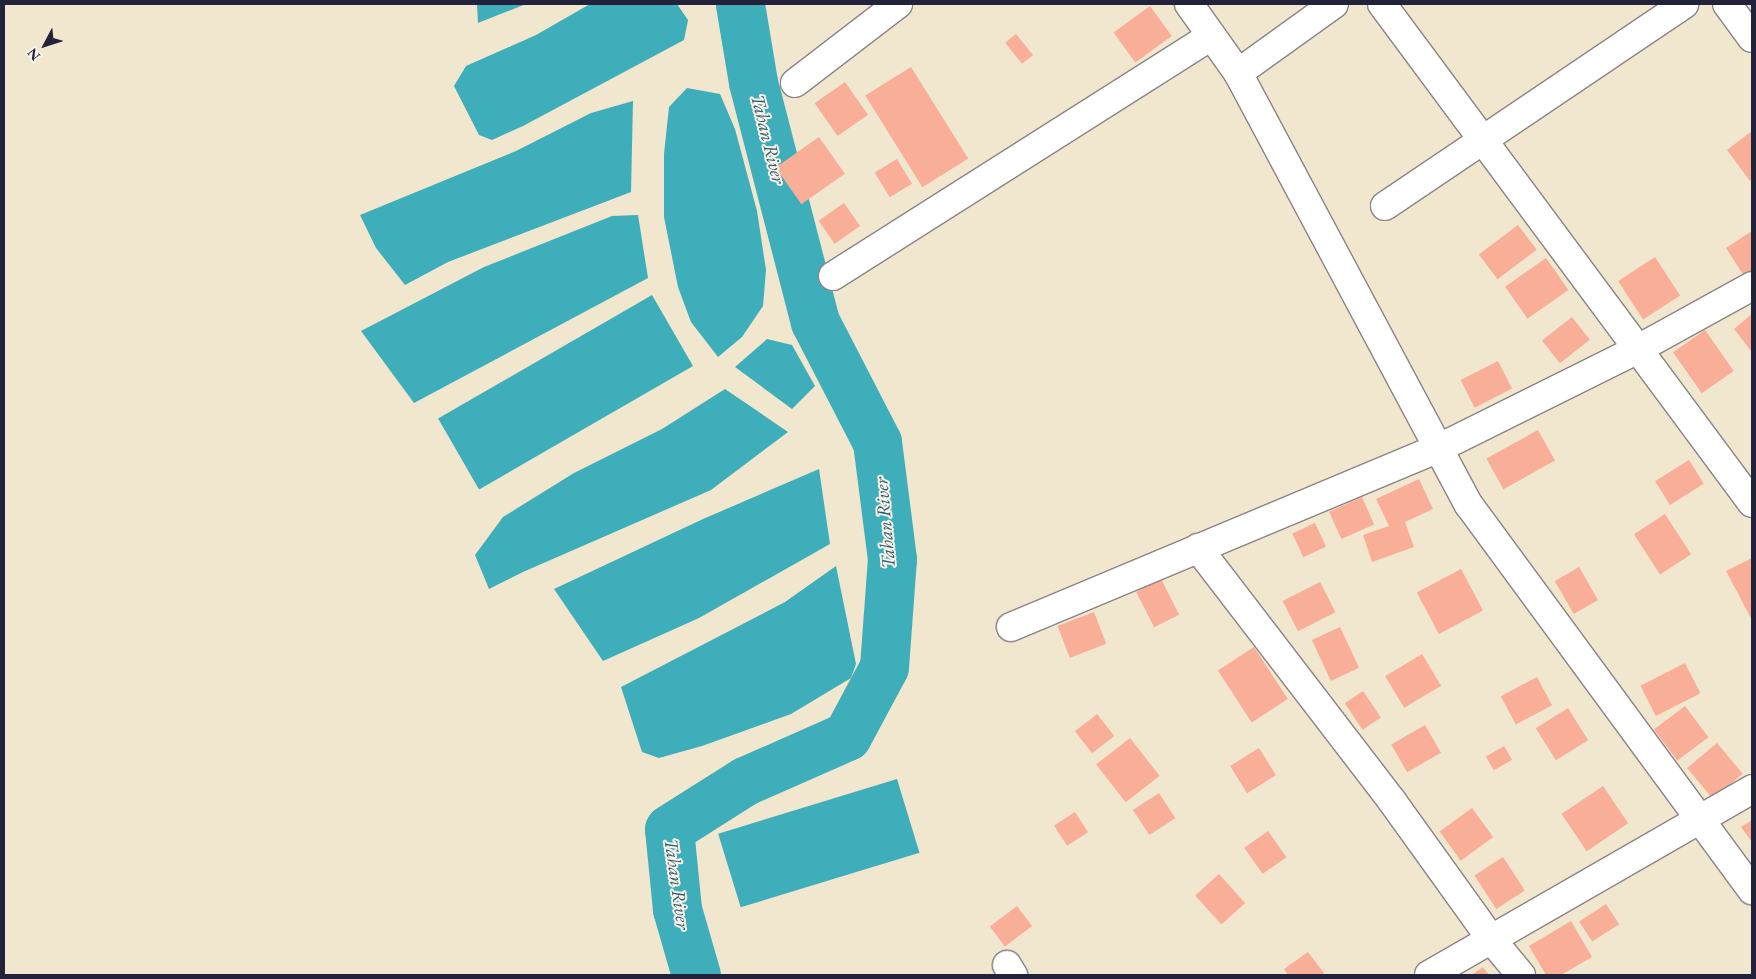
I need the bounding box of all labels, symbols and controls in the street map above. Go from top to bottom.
north arrow [20,20,70,70]
text: N [23,45,44,65]
water label: Tahan River [746,92,790,186]
water label: Tahan River [870,476,900,570]
water label: Tahan River [659,837,695,931]

